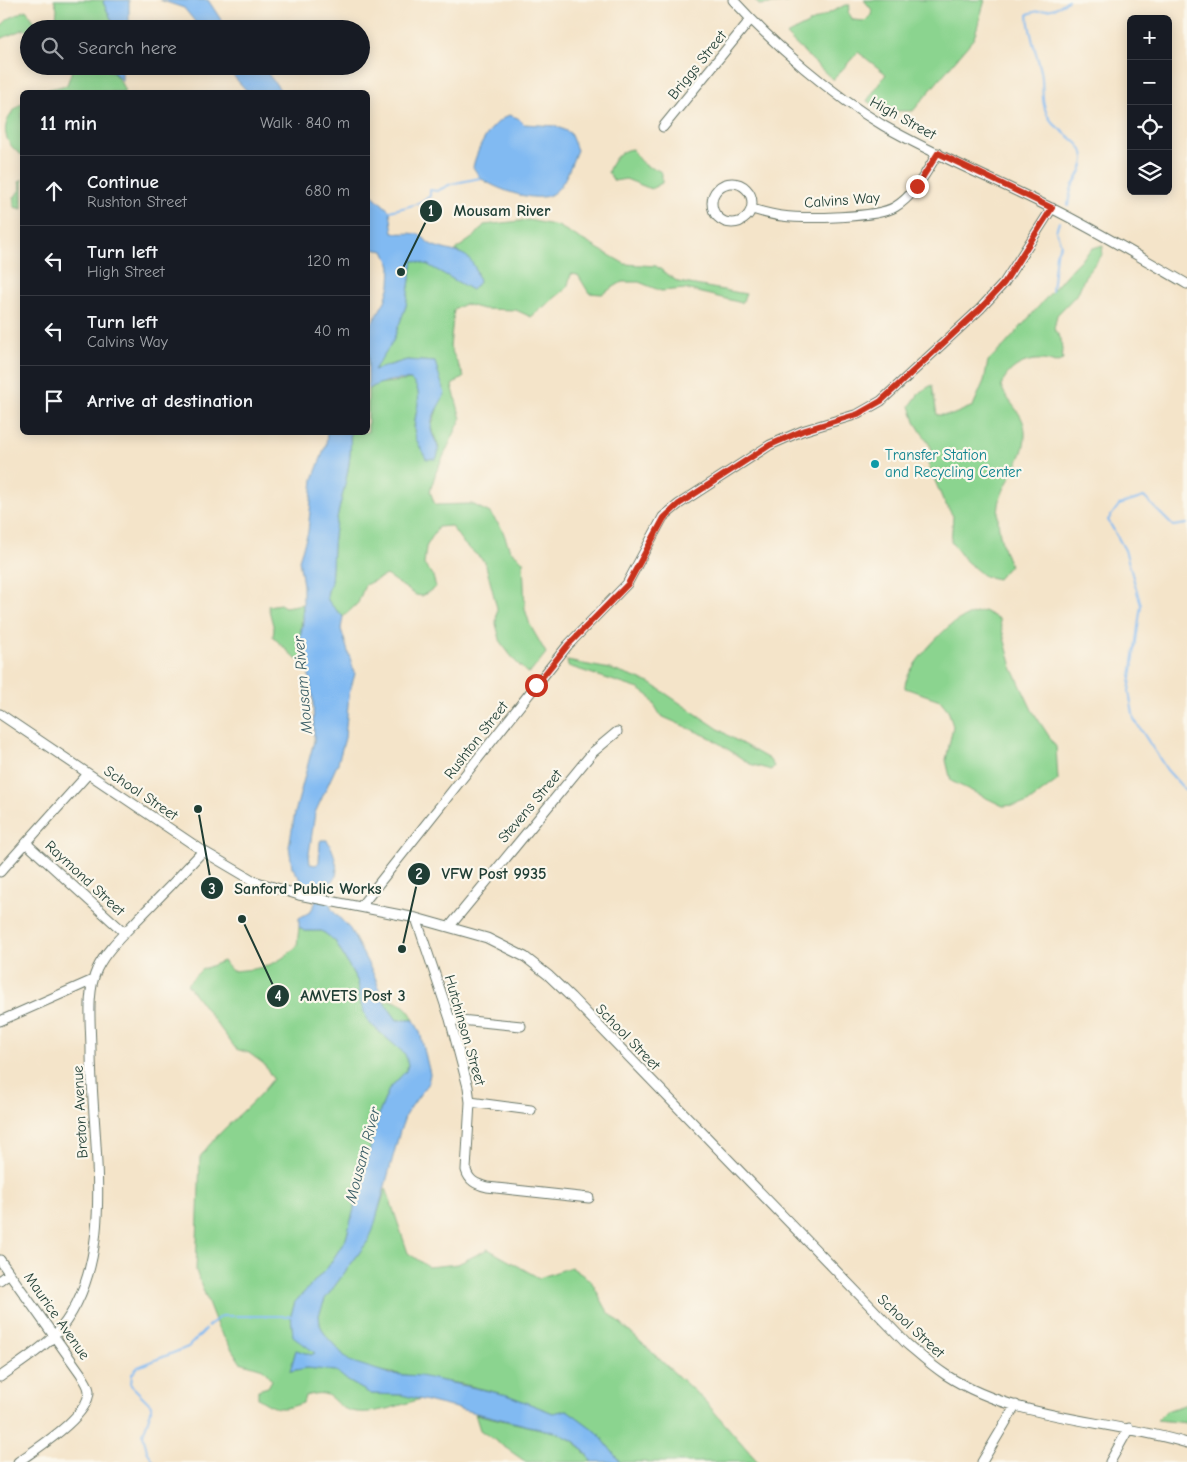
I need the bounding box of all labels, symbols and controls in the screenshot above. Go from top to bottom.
map controls [1127,15,1172,195]
button: + [1127,15,1172,60]
search box [20,20,370,75]
street label: Briggs Street [664,26,731,103]
icon: search [38,34,66,62]
text: Search here [78,37,177,59]
button: − [1127,60,1172,105]
street label: High Street [867,92,940,144]
button: locate [1127,105,1172,150]
text: 11 min [40,111,97,135]
text: Walk · 840 m [260,114,350,132]
button: layers [1127,150,1172,195]
text: Continue [87,171,159,193]
route end [906,175,929,198]
icon: ahead [40,177,68,205]
text: 680 m [305,182,350,200]
street label: Calvins Way [804,188,881,212]
text: Rushton Street [87,193,187,211]
callout: Mousam River [419,195,561,226]
text: 1 [428,202,434,220]
text: Mousam River [454,202,551,220]
text: Turn left [87,241,158,263]
icon: left [40,247,68,275]
text: 120 m [307,252,350,270]
text: High Street [87,263,165,281]
text: Turn left [87,311,158,333]
icon: left [40,317,68,345]
text: 40 m [314,322,350,340]
text: Calvins Way [87,333,168,351]
icon: arrive [40,387,68,415]
text: Arrive at destination [87,390,253,412]
place label: Transfer Station and Recycling Center [885,446,1022,481]
marker: Transfer Station and Recycling Center [869,458,881,470]
water label: Mousam River [290,635,316,736]
route start [525,674,548,697]
street label: Rushton Street [440,697,512,782]
street label: School Street [101,762,182,825]
street label: Stevens Street [494,765,566,846]
street label: Raymond Street [41,837,129,920]
callout: VFW Post 9935 [406,858,557,889]
text: 2 [415,865,423,883]
text: VFW Post 9935 [441,865,547,883]
callout: Sanford Public Works [199,873,391,904]
text: 3 [208,880,216,898]
text: Sanford Public Works [234,880,382,898]
street label: Hutchinson Street [441,973,490,1088]
callout: AMVETS Post 3 [265,980,416,1011]
text: 4 [274,987,282,1005]
text: AMVETS Post 3 [300,987,406,1005]
street label: School Street [592,1000,665,1074]
street label: Breton Avenue [69,1064,91,1159]
water label: Mousam River [341,1105,385,1206]
street label: Maurice Avenue [20,1269,94,1364]
street label: School Street [874,1290,949,1362]

